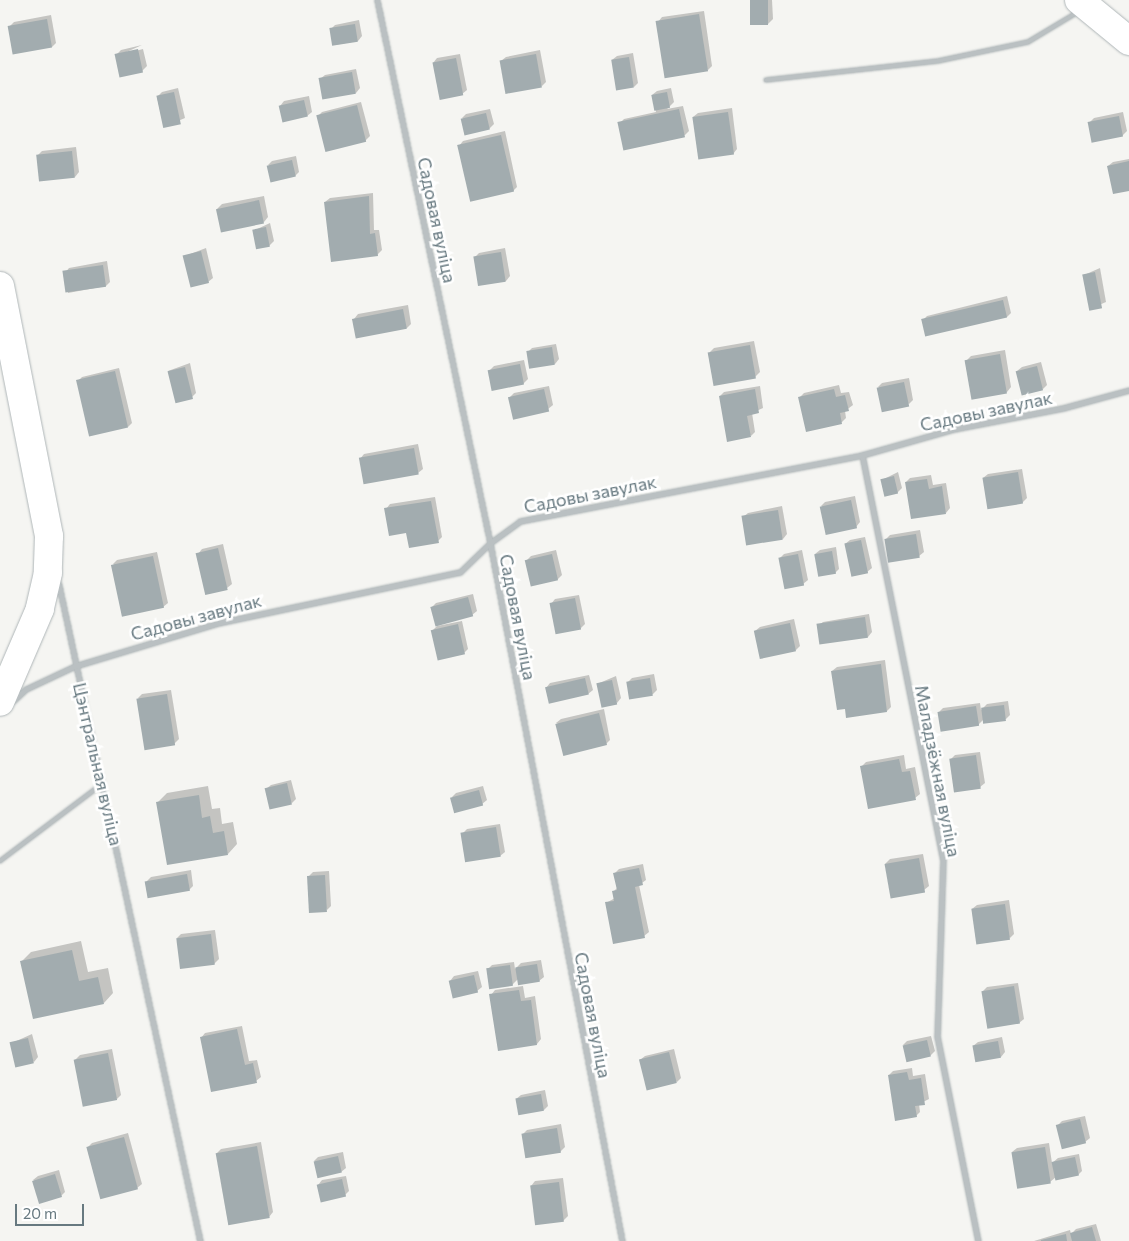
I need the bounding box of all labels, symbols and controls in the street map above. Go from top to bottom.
street label: Садовая вуліца [413,155,461,285]
street label: Садовы завулак [918,386,1054,436]
street label: Садовы завулак [522,471,658,517]
street label: Садовая вуліца [495,552,541,682]
street label: Садовы завулак [128,589,264,645]
street label: Цэнтральная вуліца [69,680,127,848]
street label: Маладзёжная вуліца [911,683,965,859]
street label: Садовая вуліца [570,950,616,1080]
scale bar [18,1194,86,1226]
text: 20 m [23,1204,57,1222]

